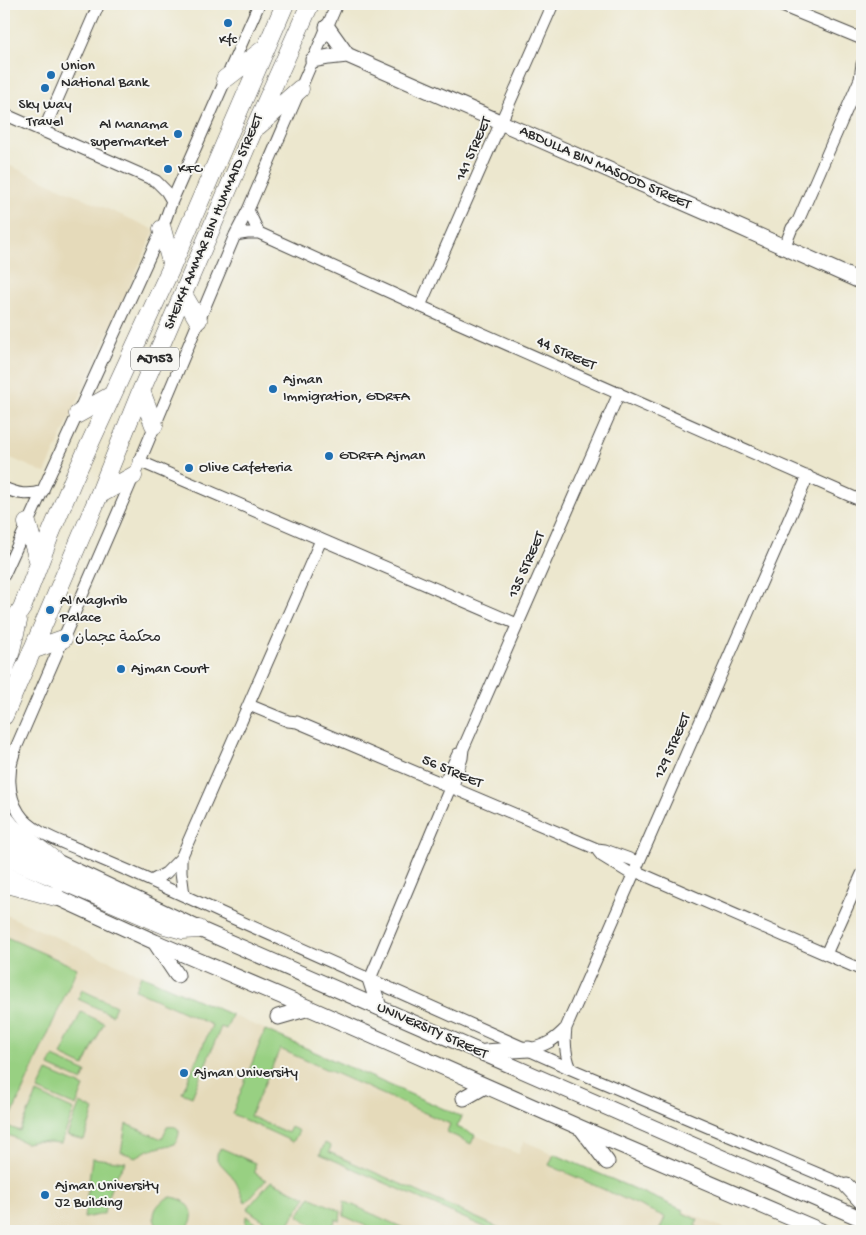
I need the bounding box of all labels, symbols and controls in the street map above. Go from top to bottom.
marker: Kfc [222,17,234,29]
place label: Kfc [219,31,238,49]
place label: Union National Bank [61,57,150,92]
marker: Union National Bank [45,69,57,81]
marker: Sky Way Travel [39,82,51,94]
place label: Sky Way Travel [18,96,72,131]
street label: SHEIKH AMMAR BIN HUMMAID STREET [160,110,268,332]
street label: 141 STREET [452,113,497,185]
place label: Al Manama supermarket [90,116,170,151]
street label: ABDULLA BIN MASOOD STREET [517,122,695,214]
marker: Al Manama supermarket [172,128,184,140]
place label: KFC [178,160,203,178]
marker: KFC [162,163,174,175]
street label: 44 STREET [534,333,599,375]
road number: AJ153 [131,348,179,370]
place label: Ajman Immigration, GDRFA [283,371,411,406]
marker: Ajman Immigration, GDRFA [267,383,279,395]
place label: GDRFA Ajman [339,447,426,465]
marker: GDRFA Ajman [323,450,335,462]
place label: Olive Cafeteria [199,459,293,477]
marker: Olive Cafeteria [183,462,195,474]
street label: 135 STREET [504,528,550,602]
place label: Al Maghrib Palace [59,592,128,627]
marker: Al Maghrib Palace [44,604,56,616]
place label: محكمة عجمان [75,629,161,647]
marker: محكمة عجمان [59,632,71,644]
place label: Ajman Court [131,660,210,678]
marker: Ajman Court [115,663,127,675]
street label: 129 STREET [650,709,696,782]
street label: 56 STREET [419,751,486,793]
street label: UNIVERSITY STREET [374,998,491,1064]
place label: Ajman University [194,1064,298,1082]
marker: Ajman University [178,1067,190,1079]
place label: Ajman University J2 Building [55,1177,159,1212]
marker: Ajman University J2 Building [39,1189,51,1201]

